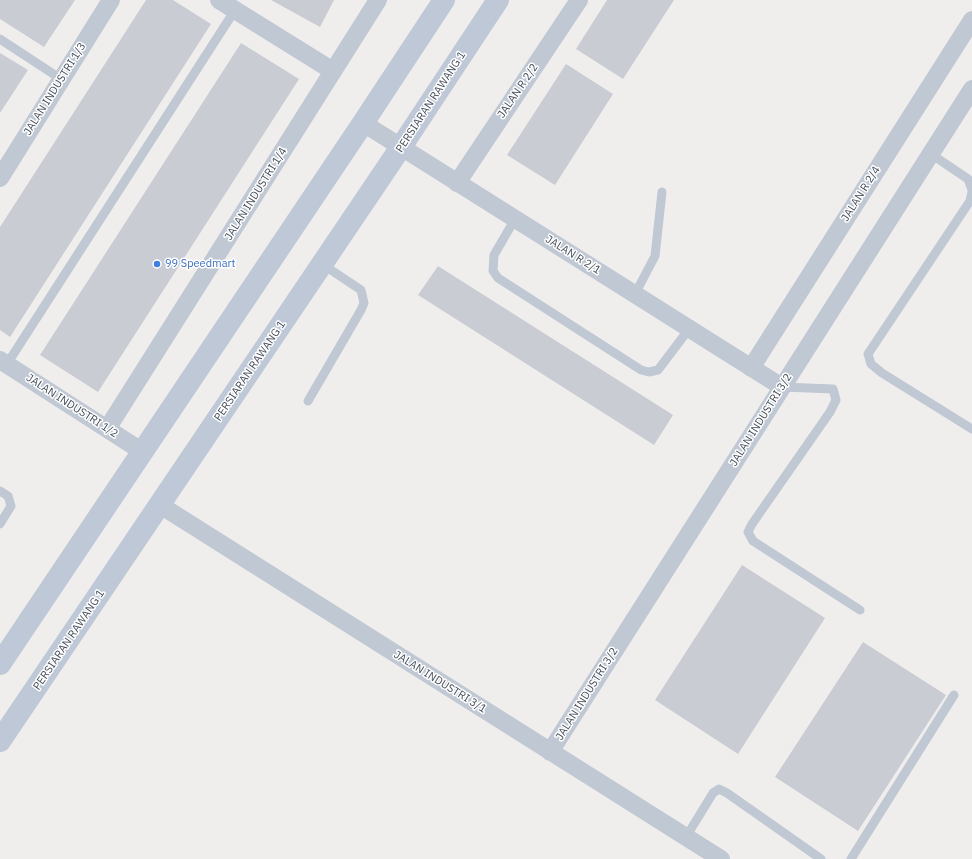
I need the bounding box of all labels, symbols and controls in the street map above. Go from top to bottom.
street label: JALAN INDUSTRI 1/3 [21,40,89,138]
street label: PERSIARAN RAWANG 1 [393,49,469,155]
street label: JALAN R 2/2 [495,61,541,121]
street label: JALAN INDUSTRI 1/4 [222,145,290,243]
street label: JALAN R 2/4 [839,164,883,224]
street label: JALAN R 2/1 [543,233,603,277]
place label: 99 Speedmart [165,257,235,271]
marker: 99 Speedmart [152,259,162,269]
street label: PERSIARAN RAWANG 1 [212,318,288,424]
street label: JALAN INDUSTRI 1/2 [24,371,120,441]
street label: JALAN INDUSTRI 3/2 [727,371,795,469]
street label: PERSIARAN RAWANG 1 [31,587,107,693]
street label: JALAN INDUSTRI 3/2 [553,645,621,743]
street label: JALAN INDUSTRI 3/1 [391,648,489,716]

